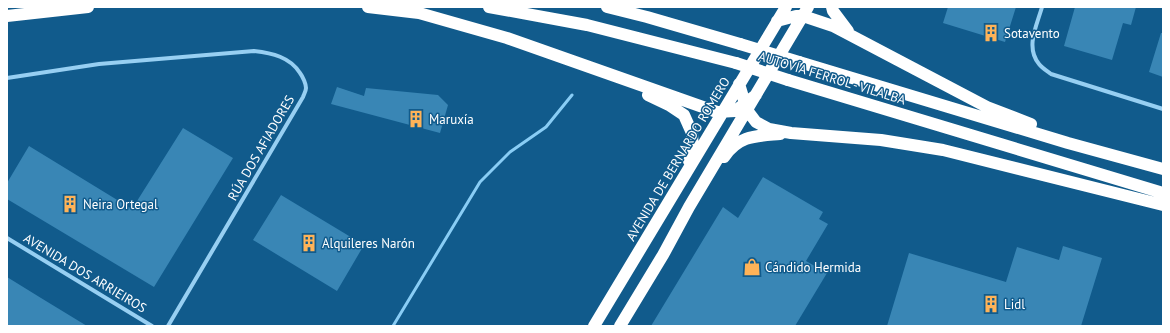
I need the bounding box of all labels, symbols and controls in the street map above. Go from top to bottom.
building icon: Sotavento [981,23,1001,43]
place label: Sotavento [1004,25,1060,42]
street label: AUTOVÍA FERROL - VILALBA [756,47,908,109]
street label: AVENIDA DE BERNARDO ROMERO [622,74,734,244]
street label: RÚA DOS AFIADORES [224,92,298,204]
building icon: Maruxía [406,109,426,129]
place label: Maruxía [429,111,474,128]
building icon: Neira Ortegal [60,194,80,214]
place label: Neira Ortegal [83,196,158,213]
street label: AVENIDA DOS ARRIEIROS [20,230,150,317]
building icon: Alquileres Narón [299,233,319,253]
place label: Alquileres Narón [322,235,415,252]
shop icon: Cándido Hermida [742,257,762,277]
place label: Cándido Hermida [765,259,861,276]
building icon: Lidl [981,294,1001,314]
place label: Lidl [1004,296,1025,313]

